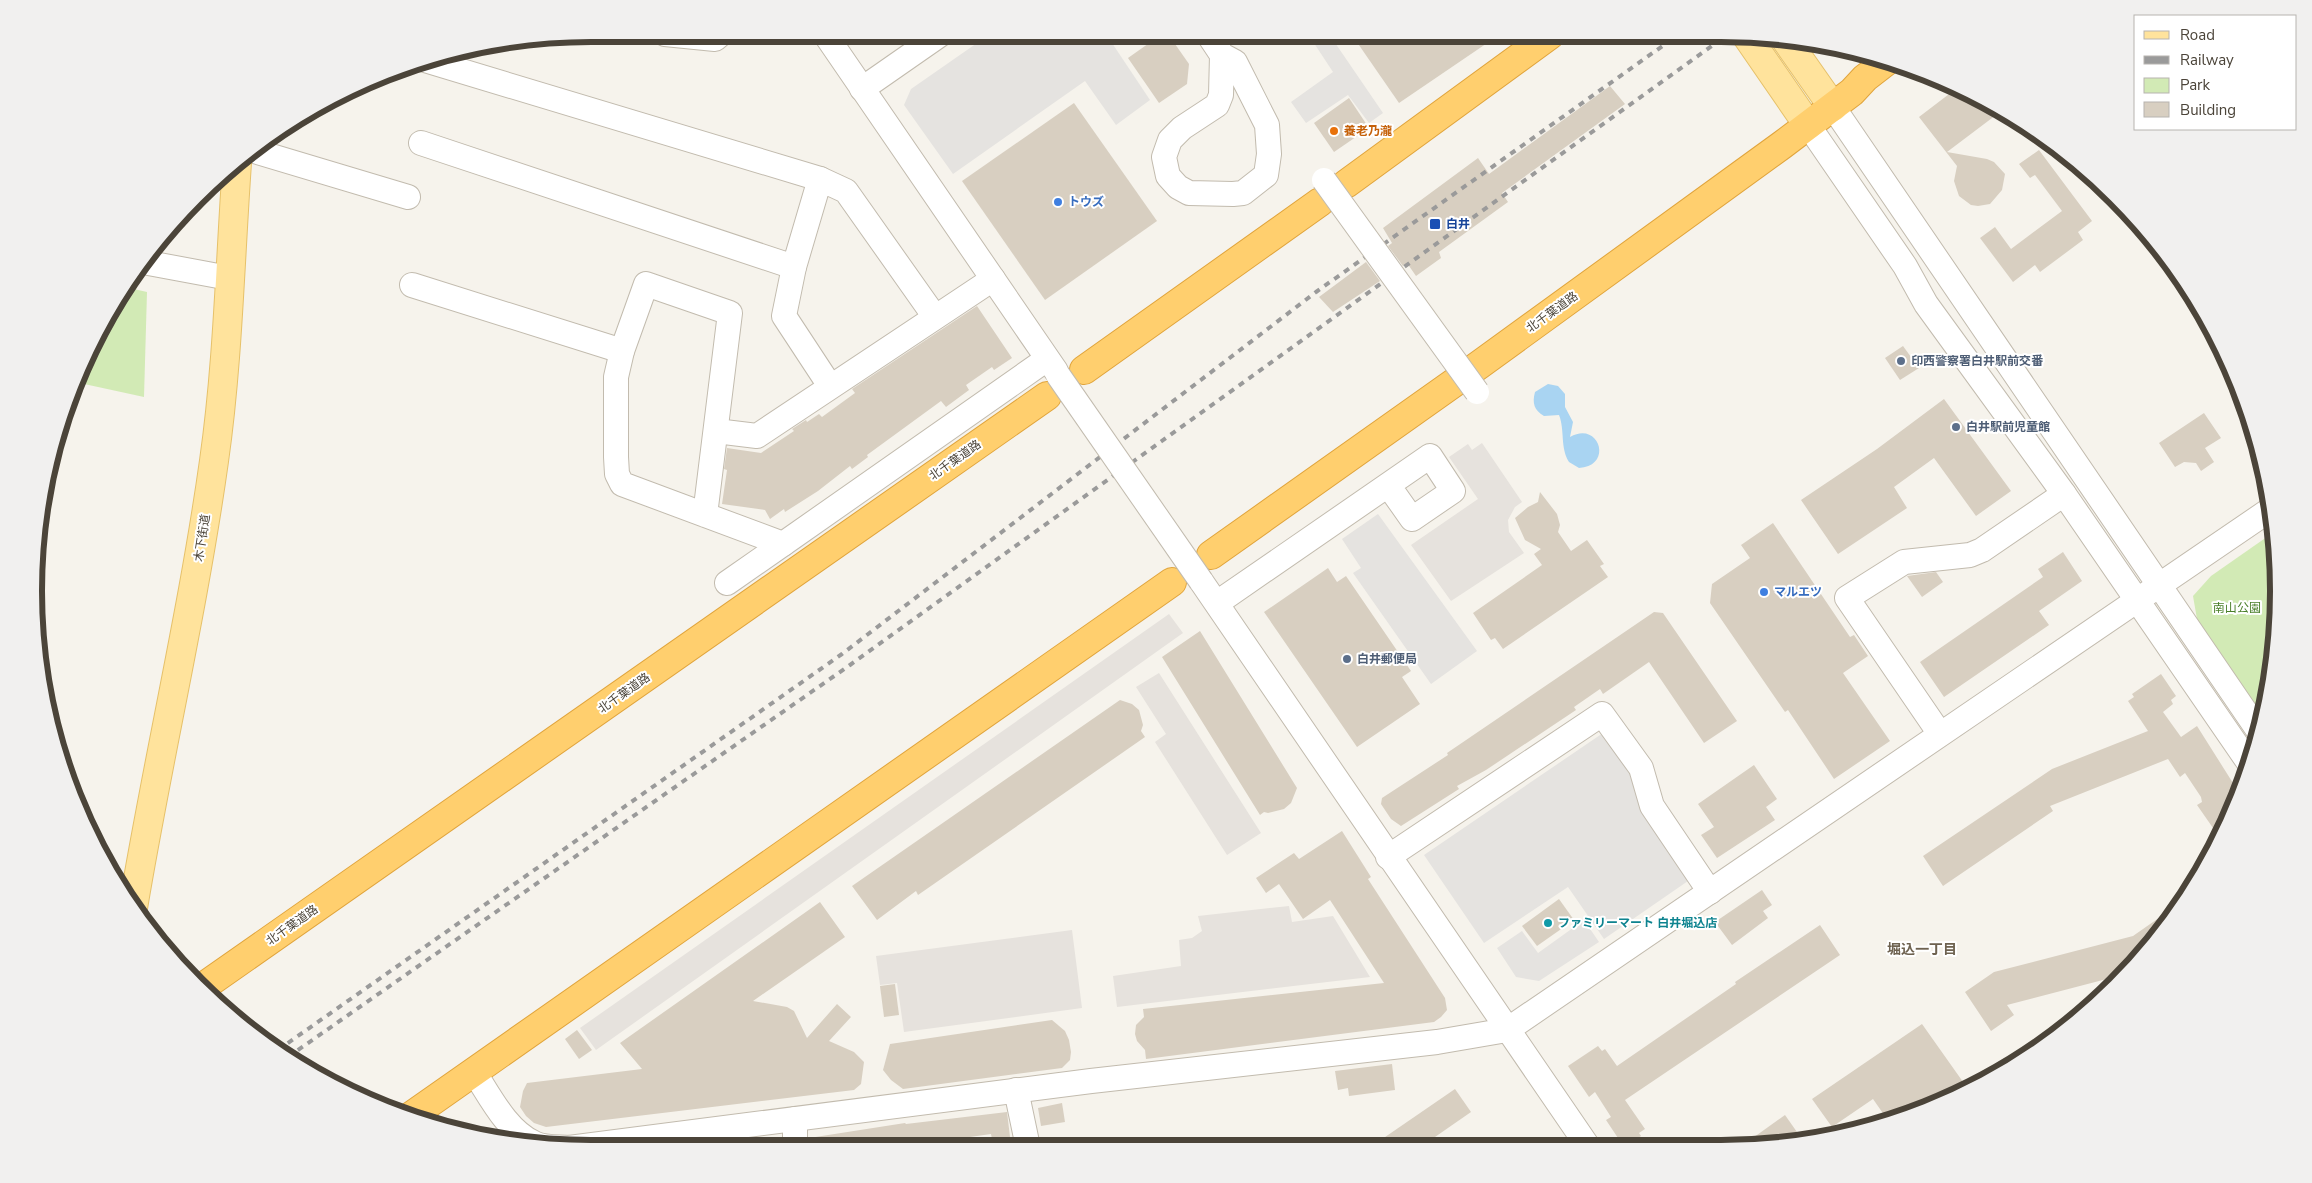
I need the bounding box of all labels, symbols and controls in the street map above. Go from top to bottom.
legend [2134,15,2297,130]
text: Road [2180,25,2215,45]
text: Railway [2180,50,2234,70]
text: Park [2180,75,2210,95]
text: Building [2180,100,2236,120]
place label: 養老乃瀧 [1344,123,1392,139]
marker: 養老乃瀧 [1328,125,1340,137]
place label: トウズ [1068,194,1104,210]
marker: トウズ [1052,196,1064,208]
place label: 白井 [1446,216,1470,232]
marker: 白井 [1428,217,1442,231]
street label: 北千葉道路 [1523,288,1581,336]
place label: 印西警察署白井駅前交番 [1911,353,2044,369]
marker: 印西警察署白井駅前交番 [1895,355,1907,367]
place label: 白井駅前児童館 [1966,419,2050,435]
marker: 白井駅前児童館 [1950,421,1962,433]
street label: 北千葉道路 [926,436,984,484]
street label: 木下街道 [190,513,214,563]
place label: マルエツ [1774,584,1822,600]
marker: マルエツ [1758,586,1770,598]
park label: 南山公園 [2213,600,2261,616]
place label: 白井郵便局 [1357,651,1417,667]
marker: 白井郵便局 [1341,653,1353,665]
street label: 北千葉道路 [595,669,653,717]
street label: 北千葉道路 [263,901,321,949]
place label: ファミリーマート 白井堀込店 [1558,915,1717,931]
marker: ファミリーマート 白井堀込店 [1542,917,1554,929]
district label: 堀込一丁目 [1887,940,1957,959]

